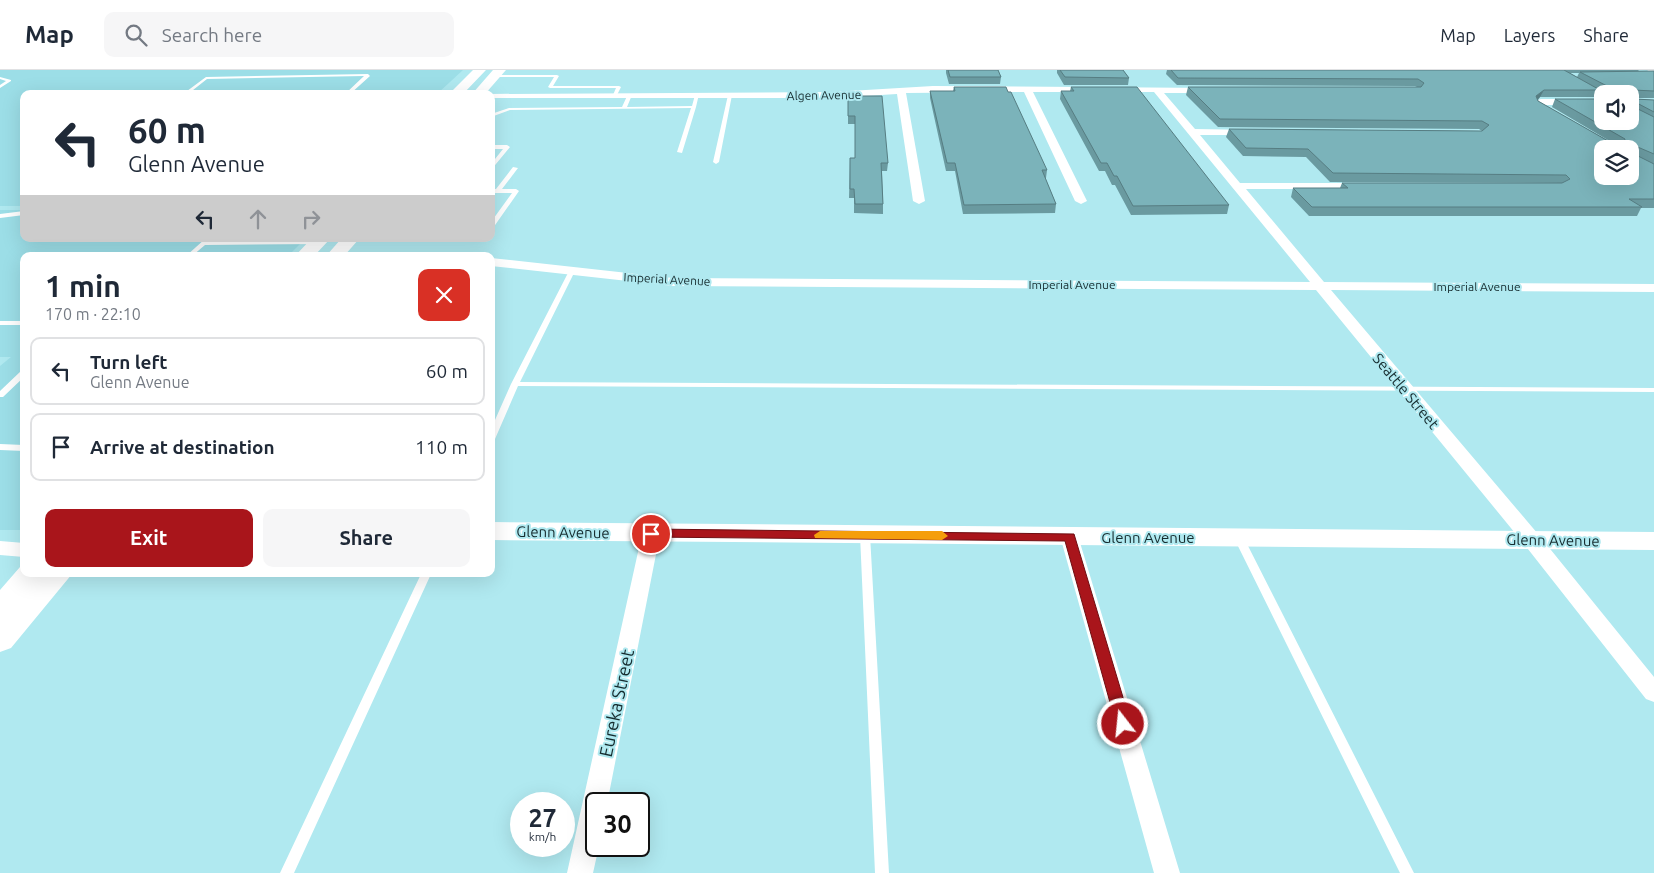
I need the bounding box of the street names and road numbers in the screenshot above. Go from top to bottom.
street label: Algen Avenue [787,88,861,102]
street label: Imperial Avenue [623,270,711,288]
street label: Imperial Avenue [1028,278,1116,291]
street label: Imperial Avenue [1433,280,1521,293]
street label: Seattle Street [1370,350,1443,432]
street label: Glenn Avenue [516,523,610,541]
street label: Glenn Avenue [1101,529,1195,546]
street label: Glenn Avenue [1506,531,1600,549]
street label: Eureka Street [595,647,637,759]

